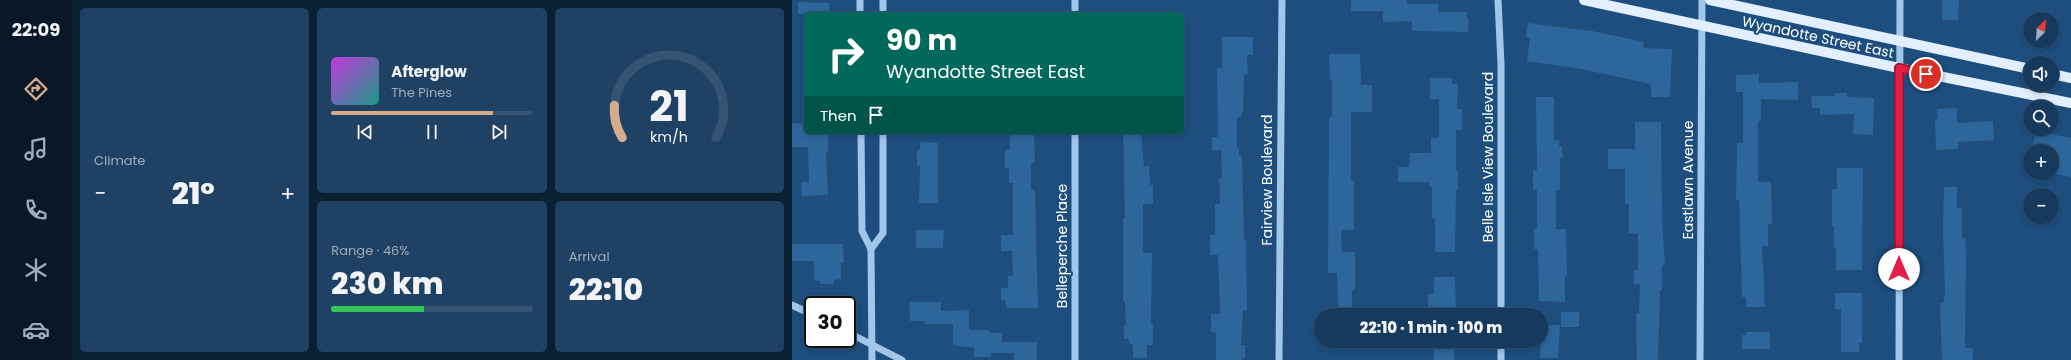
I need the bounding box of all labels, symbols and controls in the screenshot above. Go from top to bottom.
street label: Wyandotte Street East [1740,11,1896,63]
north arrow [2023,12,2059,48]
map controls [2023,12,2059,224]
text: 22:09 [12,17,60,42]
text: 90 m [886,21,957,60]
icon: right [820,28,872,80]
button: sound [2023,56,2059,92]
pin [1909,57,1943,91]
text: Wyandotte Street East [886,59,1085,84]
text: Afterglow [391,61,467,82]
icon: arrive [1915,63,1937,85]
street label: Belle Isle View Boulevard [1478,72,1498,242]
icon: directions [22,75,50,103]
text: 21 [650,77,689,136]
text: The Pines [391,83,452,102]
button: search [2023,100,2059,136]
icon: arrive [865,104,887,126]
text: Then [820,105,857,126]
street label: Fairview Boulevard [1257,114,1277,246]
street label: Eastlawn Avenue [1678,120,1698,239]
icon: previous [354,121,376,143]
icon: pause [421,121,443,143]
icon: next [488,121,510,143]
text: km/h [650,127,688,147]
icon: music [22,135,50,163]
button: + [2023,144,2059,180]
text: Climate [94,151,145,170]
text: 21° [172,172,215,215]
text: − [94,178,106,209]
text: + [280,178,295,209]
street label: Belleperche Place [1052,184,1072,308]
button: − [2023,188,2059,224]
icon: phone [22,196,50,224]
text: Range · 46% [331,241,409,260]
text: Arrival [569,247,610,266]
position arrow [1878,248,1920,290]
icon: climate [22,256,50,284]
text: 230 km [331,262,444,305]
text: 22:10 [569,268,643,311]
speed limit sign: 30 [804,296,856,348]
icon: car [22,316,50,344]
text: 22:10 · 1 min · 100 m [1360,317,1502,338]

